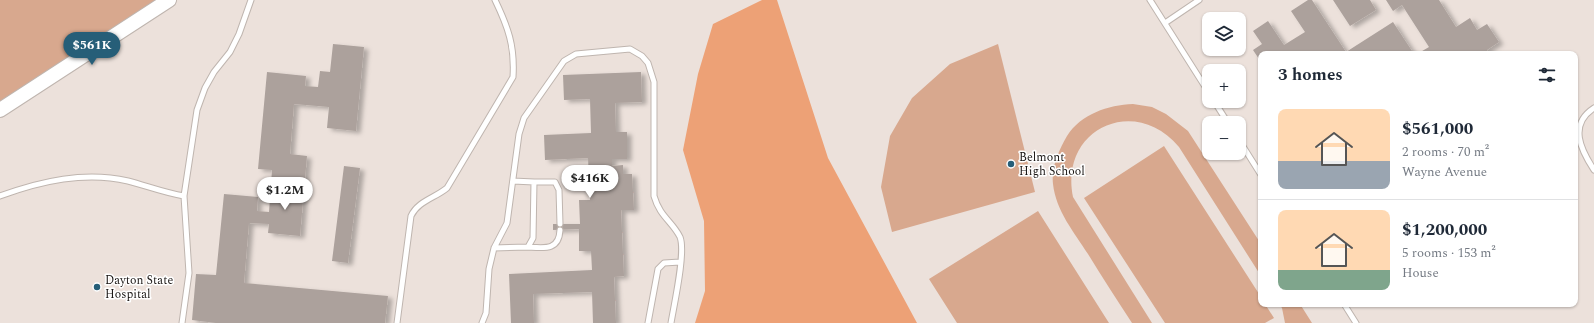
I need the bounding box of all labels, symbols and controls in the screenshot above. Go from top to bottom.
map controls [1202,12,1246,160]
button: layers [1202,12,1246,56]
pin: $561K [64,32,120,66]
text: $561K [72,35,112,55]
text: 3 homes [1278,62,1343,88]
button: + [1202,64,1246,108]
icon: filters [1536,64,1558,86]
button: − [1202,116,1246,160]
text: $561,000 [1402,116,1473,142]
icon: home [1310,125,1358,173]
text: 2 rooms · 70 m² [1402,142,1489,162]
place label: Belmont High School [1019,148,1085,181]
marker: Belmont High School [1006,159,1016,169]
text: Wayne Avenue [1402,162,1487,182]
pin: $416K [562,165,618,199]
text: $416K [570,168,610,188]
pin: $1.2M [257,177,313,211]
text: $1.2M [266,180,304,200]
text: $1,200,000 [1402,217,1487,243]
icon: home [1310,226,1358,274]
text: 5 rooms · 153 m² [1402,243,1496,263]
text: House [1402,263,1439,283]
place label: Dayton State Hospital [105,271,173,304]
marker: Dayton State Hospital [92,282,102,292]

